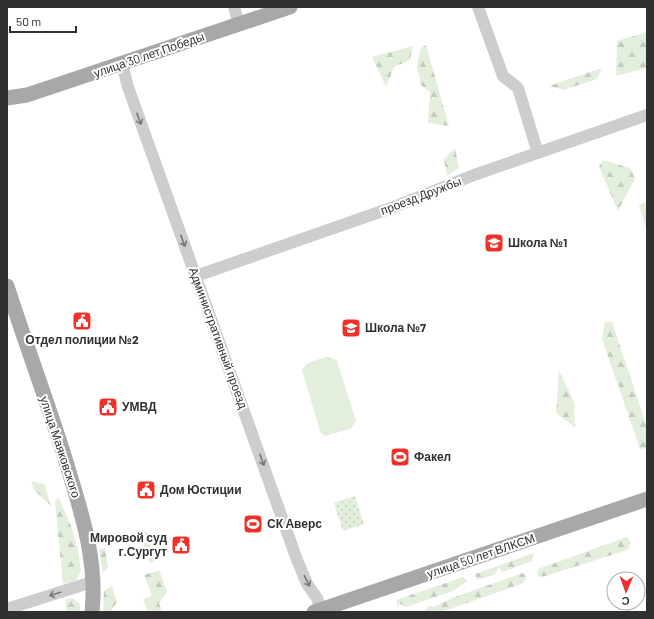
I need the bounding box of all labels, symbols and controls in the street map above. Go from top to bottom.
scale bar [10,8,76,34]
text: 50 m [16,14,41,28]
street label: улица 30 лет Победы [92,29,206,81]
one-way arrow [136,113,144,125]
street label: проезд Дружбы [378,173,463,218]
school or university icon: Школа №1 [483,232,505,254]
one-way arrow [180,235,188,247]
place label: Школа №1 [508,235,567,249]
street label: Административный проезд [186,265,251,411]
public building icon: Отдел полиции №2 [71,310,93,332]
school or university icon: Школа №7 [340,317,362,339]
place label: Школа №7 [365,320,426,334]
place label: Отдел полиции №2 [25,332,139,347]
street label: улица Маяковского [37,394,84,500]
public building icon: УМВД [97,396,119,418]
place label: УМВД [122,399,157,414]
sports icon: Факел [389,446,411,468]
place label: Факел [414,449,451,463]
one-way arrow [258,453,266,465]
public building icon: Дом Юстиции [135,479,157,501]
place label: Дом Юстиции [160,482,242,497]
sports icon: СК Аверс [242,513,264,535]
place label: СК Аверс [267,516,322,531]
place label: Мировой суд г.Сургут [90,530,167,559]
street label: улица 50 лет ВЛКСМ [425,530,537,581]
public building icon: Мировой суд г.Сургут [170,534,192,556]
north arrow [606,571,646,611]
one-way arrow [304,575,311,587]
one-way arrow [49,591,62,598]
text: С [621,595,630,608]

